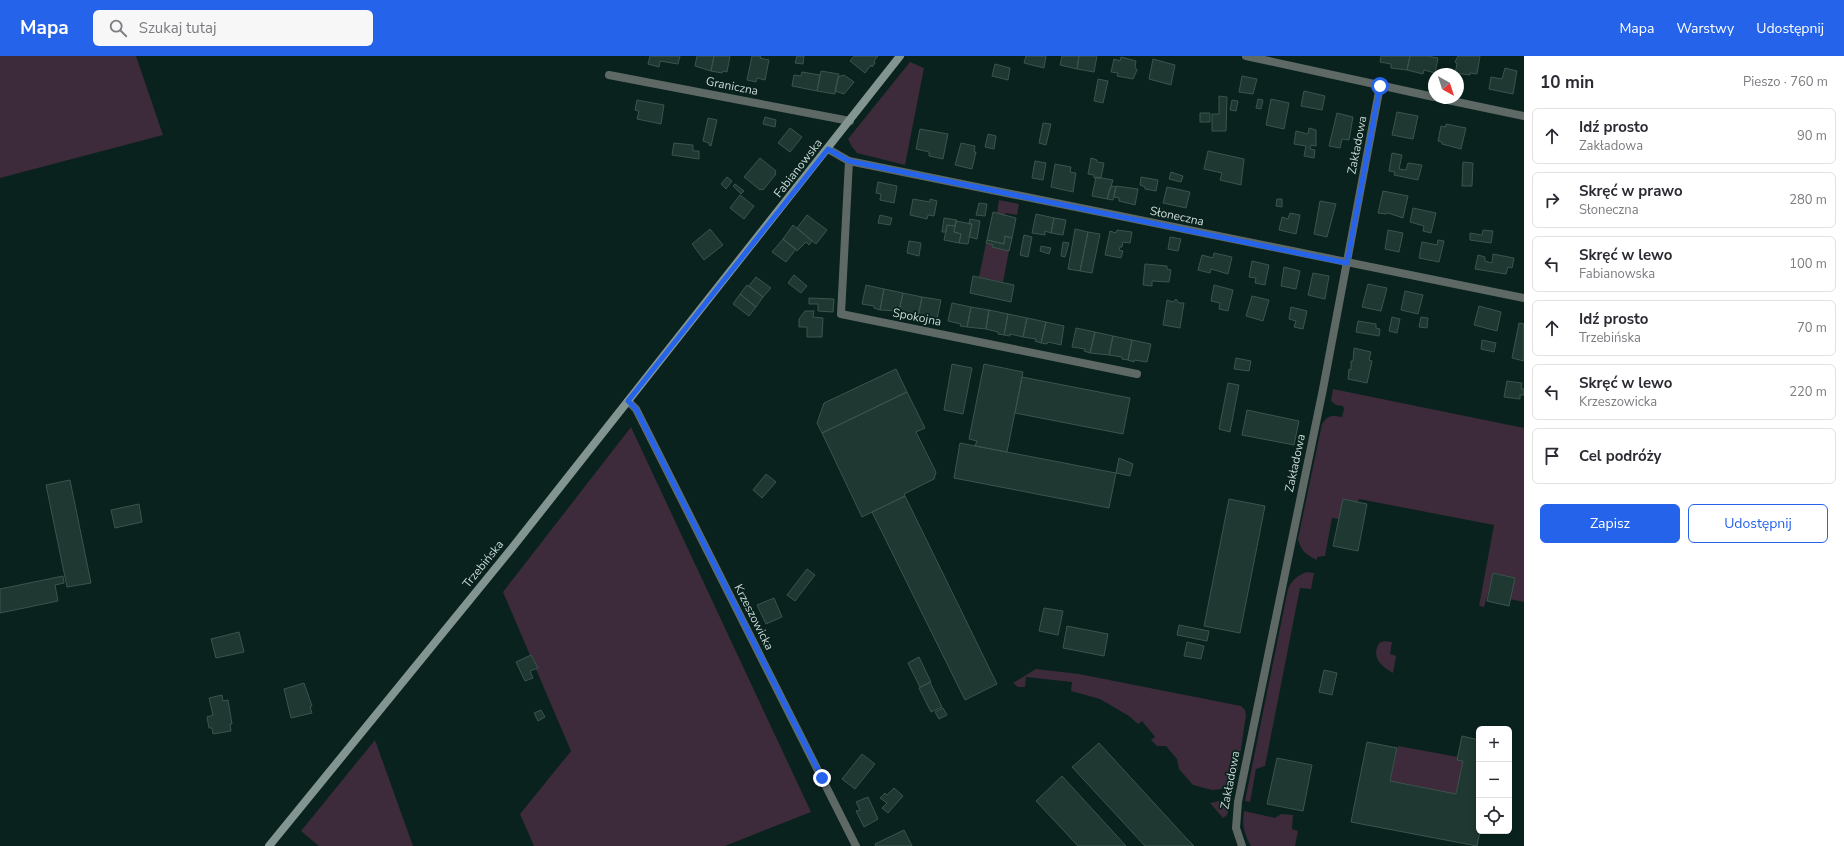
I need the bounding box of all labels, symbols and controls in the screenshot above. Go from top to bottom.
search box [93,10,373,46]
text: Mapa [20,15,69,41]
icon: search [107,17,129,39]
text: Szukaj tutaj [139,18,216,38]
text: Mapa [1619,19,1654,38]
text: Warstwy [1676,19,1734,38]
text: Udostępnij [1756,19,1824,38]
north arrow [1428,68,1464,104]
text: 10 min [1540,71,1594,94]
street label: Graniczna [704,73,760,99]
text: Pieszo · 760 m [1743,73,1828,91]
route start [1371,77,1389,95]
street label: Zakładowa [1344,114,1370,176]
text: Idź prosto [1579,117,1648,137]
icon: ahead [1541,125,1563,147]
text: 90 m [1797,127,1827,145]
street label: Fabianowska [770,135,826,201]
text: Zakładowa [1579,137,1643,155]
text: Skręć w prawo [1579,181,1683,201]
icon: right [1541,189,1563,211]
text: 280 m [1789,191,1827,209]
text: Słoneczna [1579,201,1639,219]
street label: Słoneczna [1148,202,1206,230]
text: Skręć w lewo [1579,245,1672,265]
icon: left [1541,253,1563,275]
text: 100 m [1789,255,1827,273]
text: Fabianowska [1579,265,1655,283]
street label: Spokojna [891,304,943,330]
text: Idź prosto [1579,309,1648,329]
icon: ahead [1541,317,1563,339]
text: 70 m [1797,319,1827,337]
text: Trzebińska [1579,329,1641,347]
text: Skręć w lewo [1579,373,1672,393]
icon: left [1541,381,1563,403]
text: 220 m [1789,383,1827,401]
text: Krzeszowicka [1579,393,1657,411]
street label: Zakładowa [1281,432,1309,494]
icon: arrive [1541,445,1563,467]
text: Cel podróży [1579,446,1661,466]
button: Zapisz [1540,504,1680,543]
button: Udostępnij [1688,504,1828,543]
street label: Trzebińska [459,537,507,591]
street label: Krzeszowicka [731,581,777,653]
map controls [1476,726,1512,834]
button: + [1476,726,1512,762]
street label: Zakładowa [1217,749,1243,811]
button: − [1476,762,1512,798]
route end [813,769,831,787]
button: locate [1476,798,1512,834]

